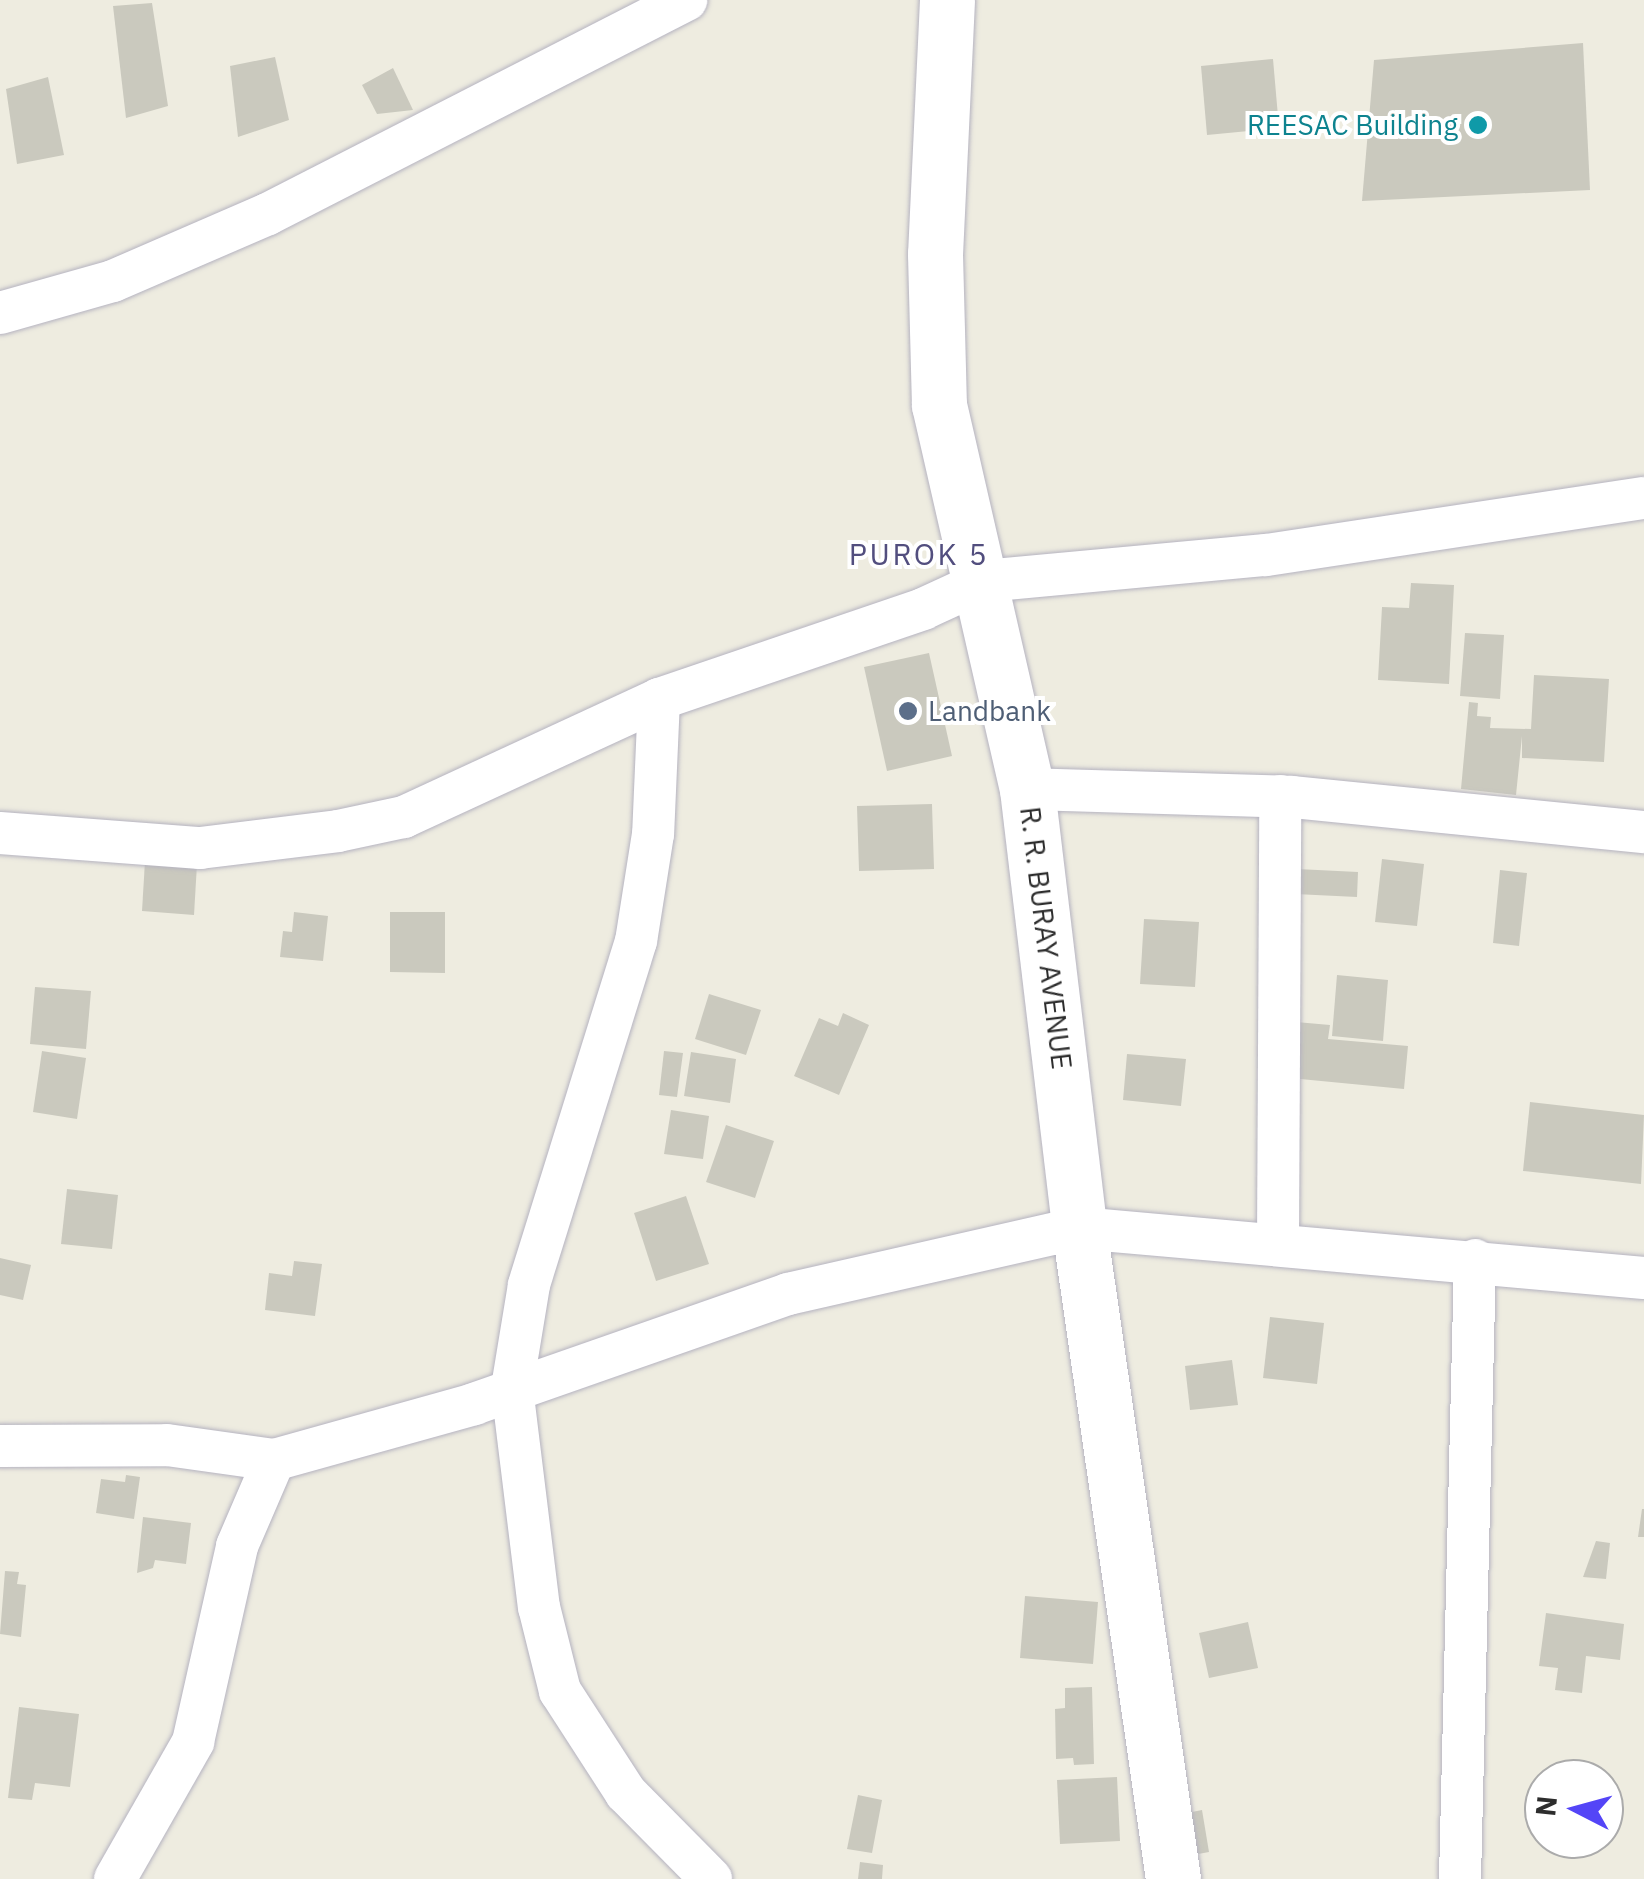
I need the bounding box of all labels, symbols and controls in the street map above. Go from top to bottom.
place label: REESAC Building [1247,108,1458,142]
marker: REESAC Building [1467,114,1489,136]
district label: PUROK 5 [849,536,989,572]
place label: Landbank [928,694,1051,728]
marker: Landbank [897,700,919,722]
street label: R. R. BURAY AVENUE [1013,805,1079,1071]
north arrow [1524,1759,1624,1859]
text: N [1526,1794,1565,1818]

